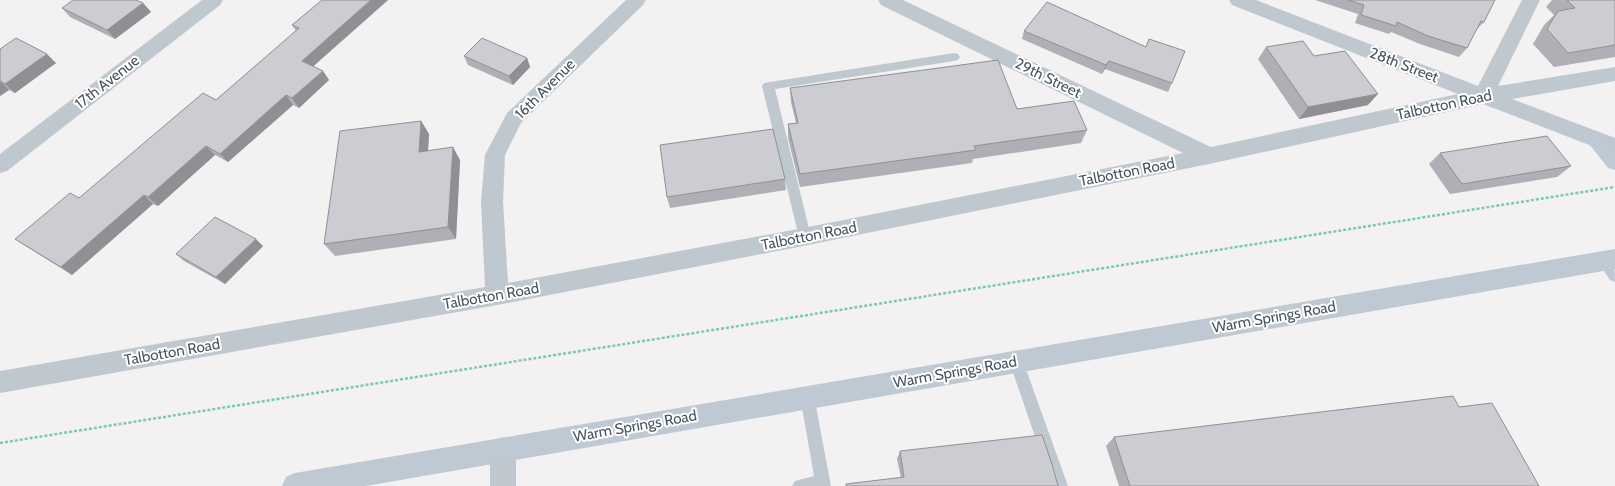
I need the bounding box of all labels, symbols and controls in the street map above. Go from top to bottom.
street label: 28th Street [1367,44,1441,86]
street label: 17th Avenue [71,51,143,113]
street label: 29th Street [1012,54,1084,102]
street label: 16th Avenue [511,55,579,123]
street label: Talbotton Road [1395,86,1493,124]
street label: Talbotton Road [1078,154,1176,190]
street label: Talbotton Road [760,218,858,254]
street label: Talbotton Road [442,279,540,313]
street label: Warm Springs Road [1211,297,1337,337]
street label: Talbotton Road [123,335,221,369]
street label: Warm Springs Road [892,352,1018,392]
street label: Warm Springs Road [572,406,698,446]

